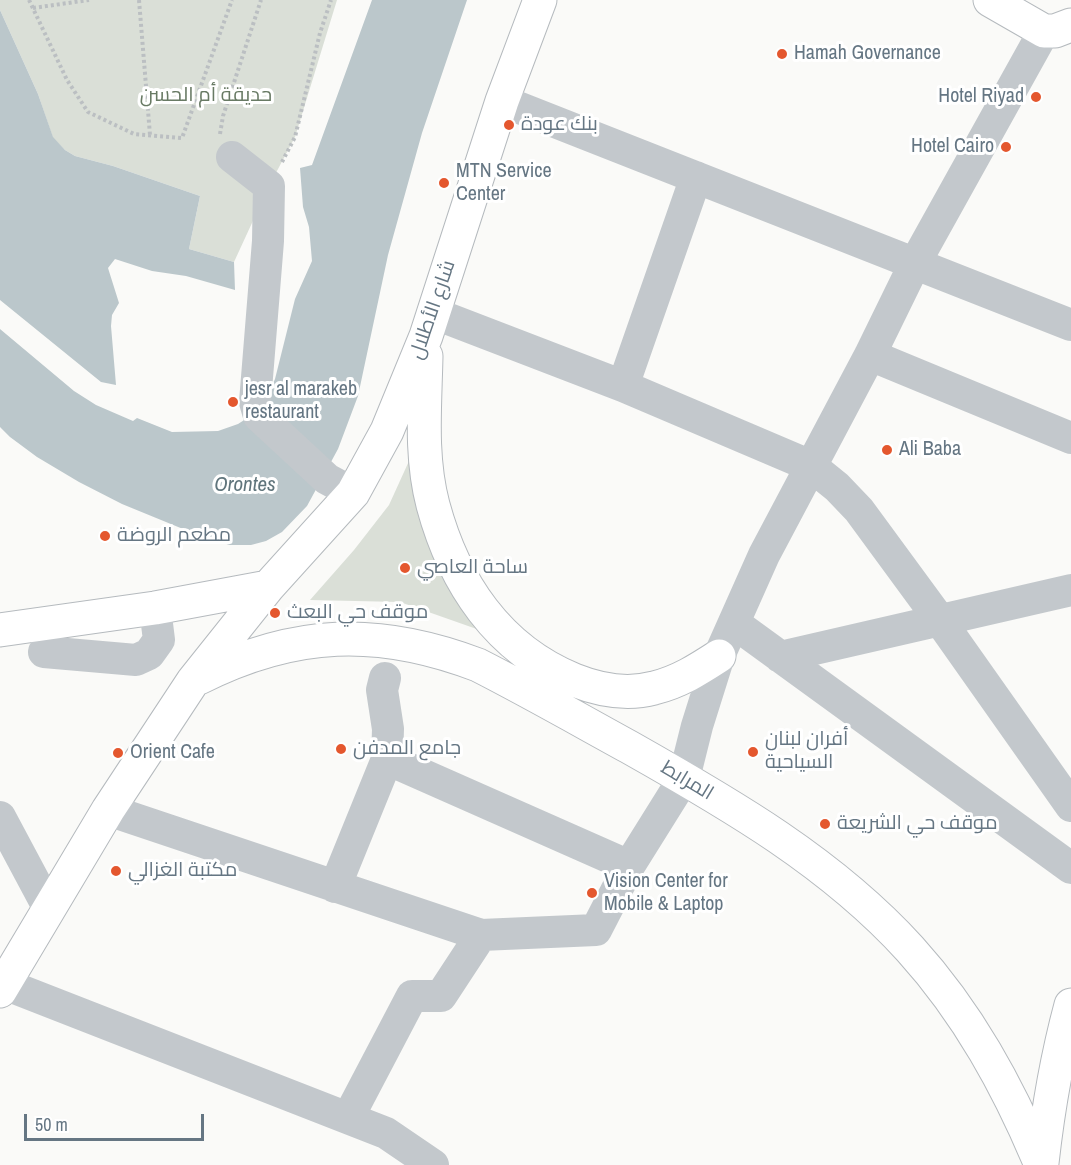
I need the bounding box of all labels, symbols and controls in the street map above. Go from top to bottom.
place label: Hamah Governance [794,42,941,66]
marker: Hamah Governance [775,47,789,61]
park label: حديقة أم الحسن [140,84,272,108]
place label: Hotel Riyad [938,85,1024,109]
marker: Hotel Riyad [1029,90,1043,104]
place label: بنك عودة [521,113,598,137]
marker: بنك عودة [502,118,516,132]
place label: Hotel Cairo [911,135,994,159]
marker: Hotel Cairo [999,140,1013,154]
place label: MTN Service Center [456,160,552,207]
marker: MTN Service Center [437,176,451,190]
street label: شارع الأطلال [405,257,461,363]
place label: jesr al marakeb restaurant [245,378,357,425]
marker: jesr al marakeb restaurant [226,395,240,409]
place label: Ali Baba [899,438,961,462]
marker: Ali Baba [880,443,894,457]
water label: Orontes [214,472,276,498]
place label: مطعم الروضة [117,524,231,548]
marker: مطعم الروضة [98,529,112,543]
place label: ساحة العاصي [417,556,528,580]
marker: ساحة العاصي [398,561,412,575]
place label: موقف حي البعث [287,601,428,625]
marker: موقف حي البعث [268,606,282,620]
place label: أفران لبنان السياحية [765,728,848,775]
place label: جامع المدفن [353,737,461,761]
place label: Orient Cafe [130,741,215,765]
marker: جامع المدفن [334,742,348,756]
marker: أفران لبنان السياحية [746,745,760,759]
marker: Orient Cafe [111,746,125,760]
street label: المرابط [656,756,718,806]
place label: موقف حي الشريعة [837,812,997,836]
marker: موقف حي الشريعة [818,817,832,831]
place label: مكتبة الغزالي [128,859,237,883]
marker: مكتبة الغزالي [109,864,123,878]
place label: Vision Center for Mobile & Laptop [604,870,728,917]
marker: Vision Center for Mobile & Laptop [585,886,599,900]
scale bar [27,1102,207,1140]
text: 50 m [35,1112,68,1137]

